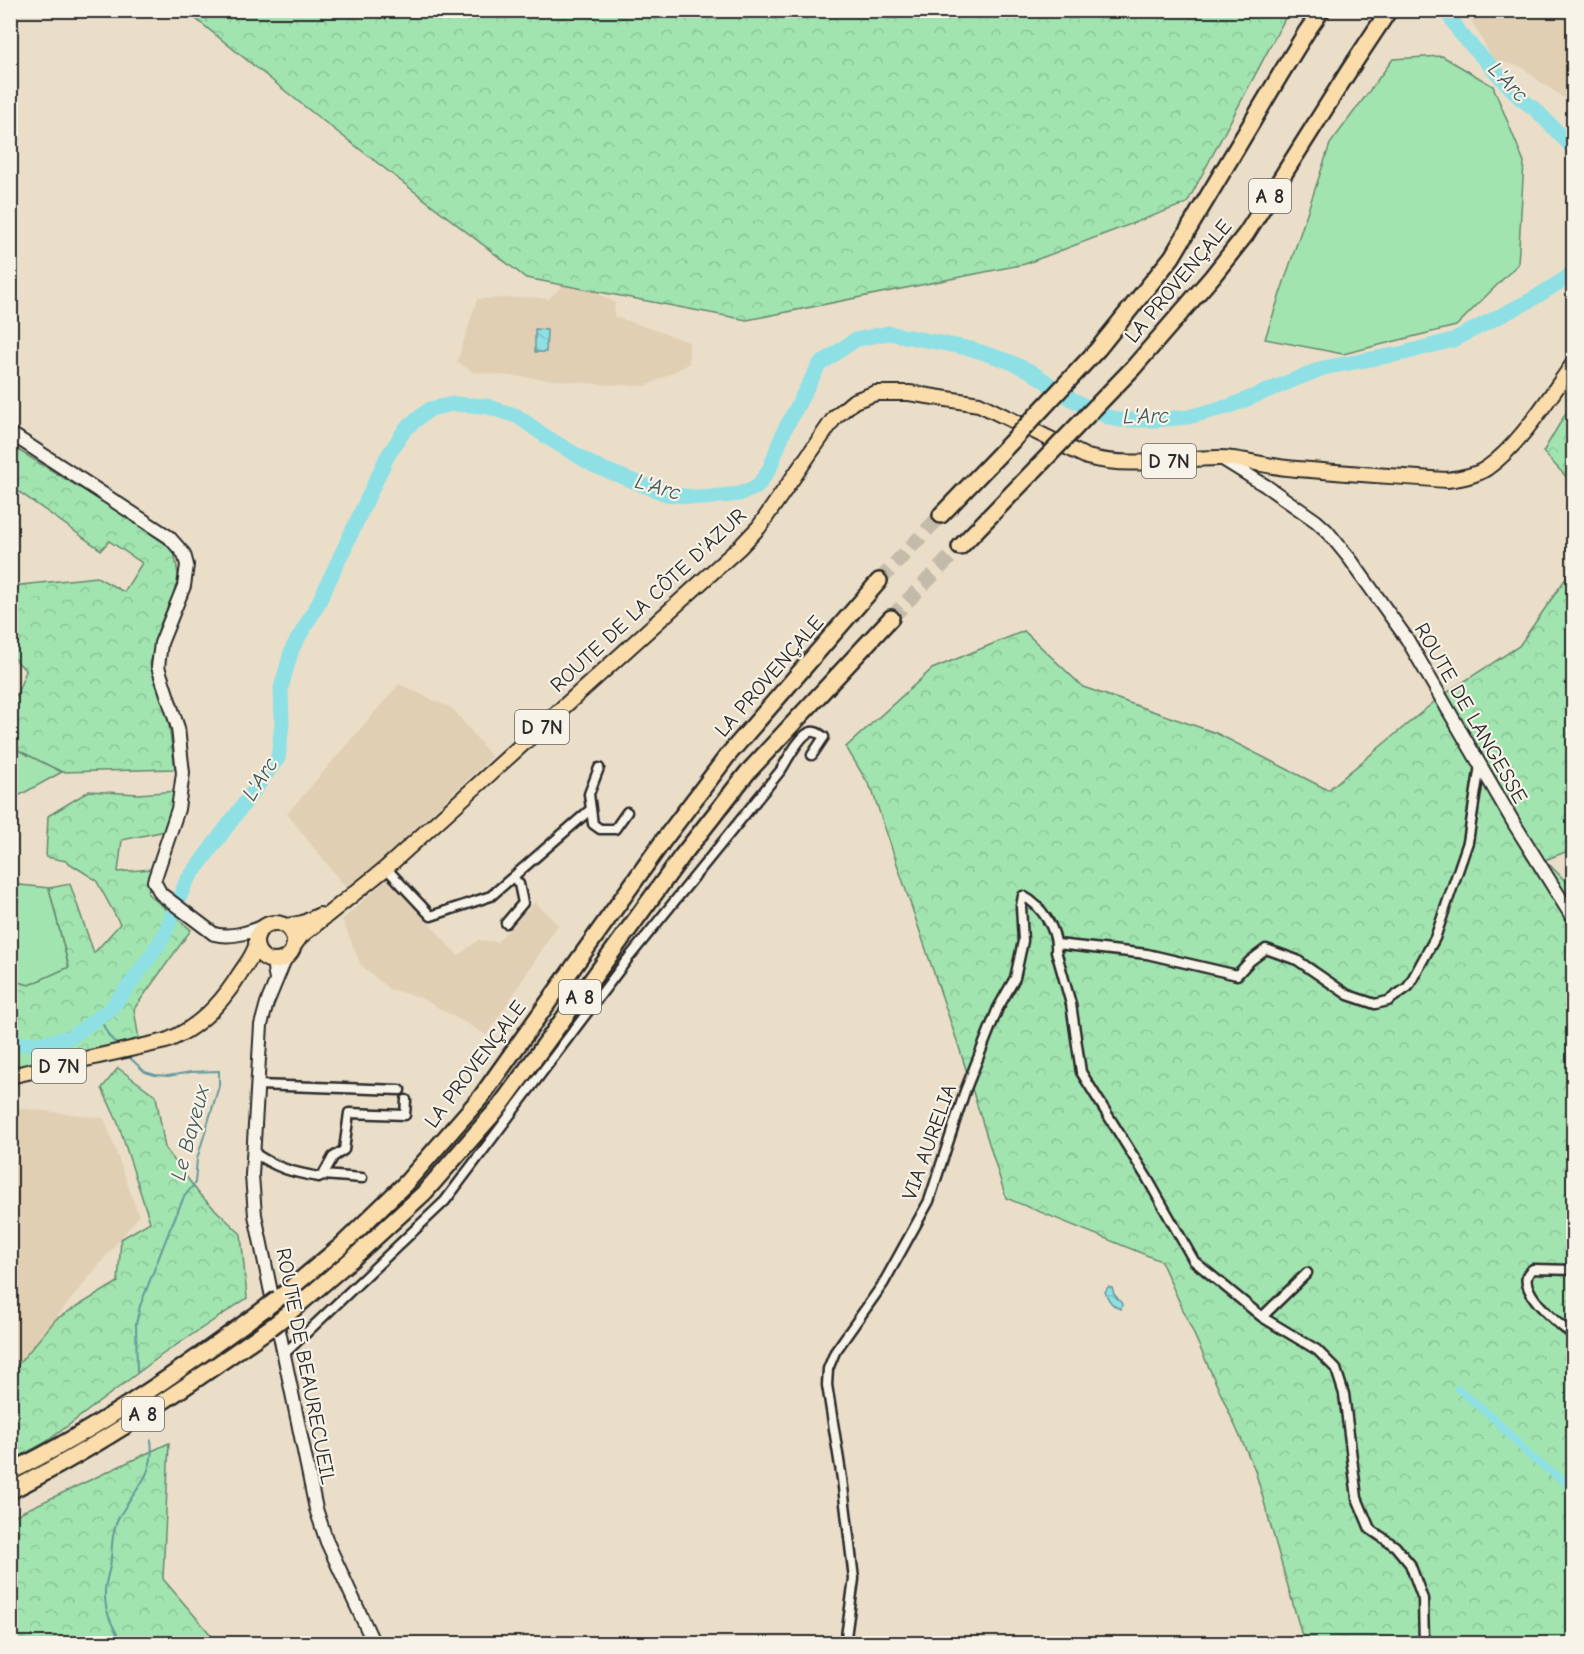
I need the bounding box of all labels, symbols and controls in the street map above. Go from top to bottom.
water label: L'Arc [1483,56,1534,108]
road number: A 8 [1249,179,1291,213]
street label: LA PROVENÇALE [1120,215,1236,347]
water label: L'Arc [1123,403,1170,429]
road number: D 7N [1142,444,1196,478]
water label: L'Arc [632,468,684,506]
street label: ROUTE DE LA CÔTE D'AZUR [545,503,751,697]
street label: LA PROVENÇALE [710,610,828,742]
street label: ROUTE DE LANGESSE [1410,619,1532,807]
road number: D 7N [515,710,569,744]
water label: L'Arc [237,752,284,805]
road number: A 8 [559,980,601,1014]
street label: LA PROVENÇALE [419,996,531,1132]
road number: D 7N [32,1049,86,1083]
water label: Le Bayeux [165,1081,216,1183]
street label: VIA AURELIA [897,1081,961,1203]
street label: ROUTE DE BEAURECUEIL [271,1246,341,1487]
road number: A 8 [122,1397,164,1431]

